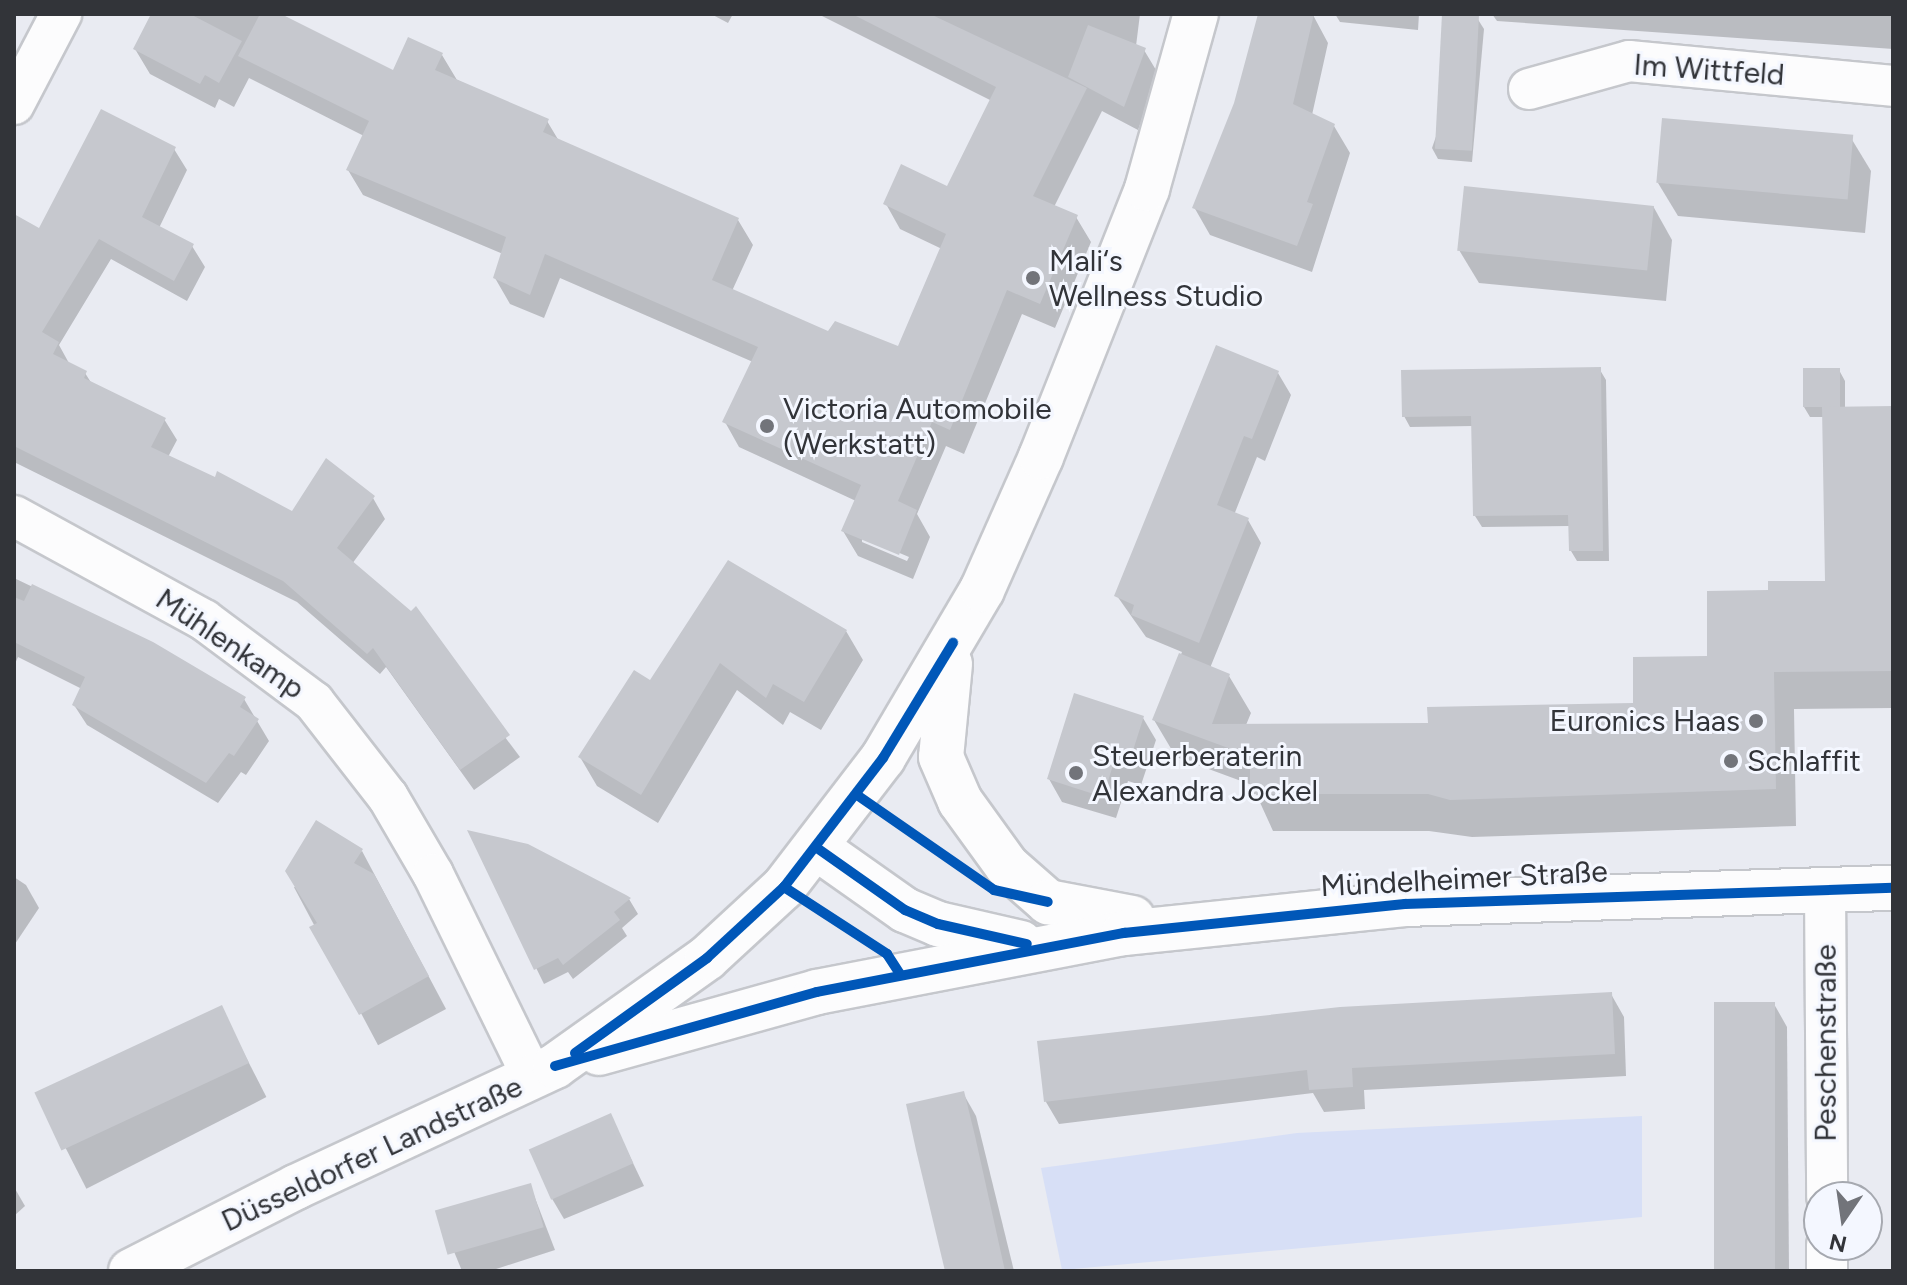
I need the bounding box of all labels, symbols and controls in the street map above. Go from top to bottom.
street label: Im Wittfeld [1632,47,1786,93]
place label: Mali‘s Wellness Studio [1049,243,1263,314]
marker: Mali‘s Wellness Studio [1024,269,1042,287]
place label: Victoria Automobile (Werkstatt) [783,391,1052,462]
marker: Victoria Automobile (Werkstatt) [758,417,776,435]
street label: Mühlenkamp [149,581,311,707]
place label: Euronics Haas [1550,703,1740,739]
marker: Euronics Haas [1747,712,1765,730]
place label: Steuerberaterin Alexandra Jockel [1092,738,1318,808]
place label: Schlaffit [1747,743,1861,779]
marker: Schlaffit [1722,752,1740,770]
marker: Steuerberaterin Alexandra Jockel [1067,764,1085,782]
street label: Mündelheimer Straße [1320,854,1608,904]
street label: Peschenstraße [1808,944,1844,1142]
street label: Düsseldorfer Landstraße [216,1068,528,1240]
north arrow [1803,1181,1883,1261]
text: N [1827,1228,1849,1258]

